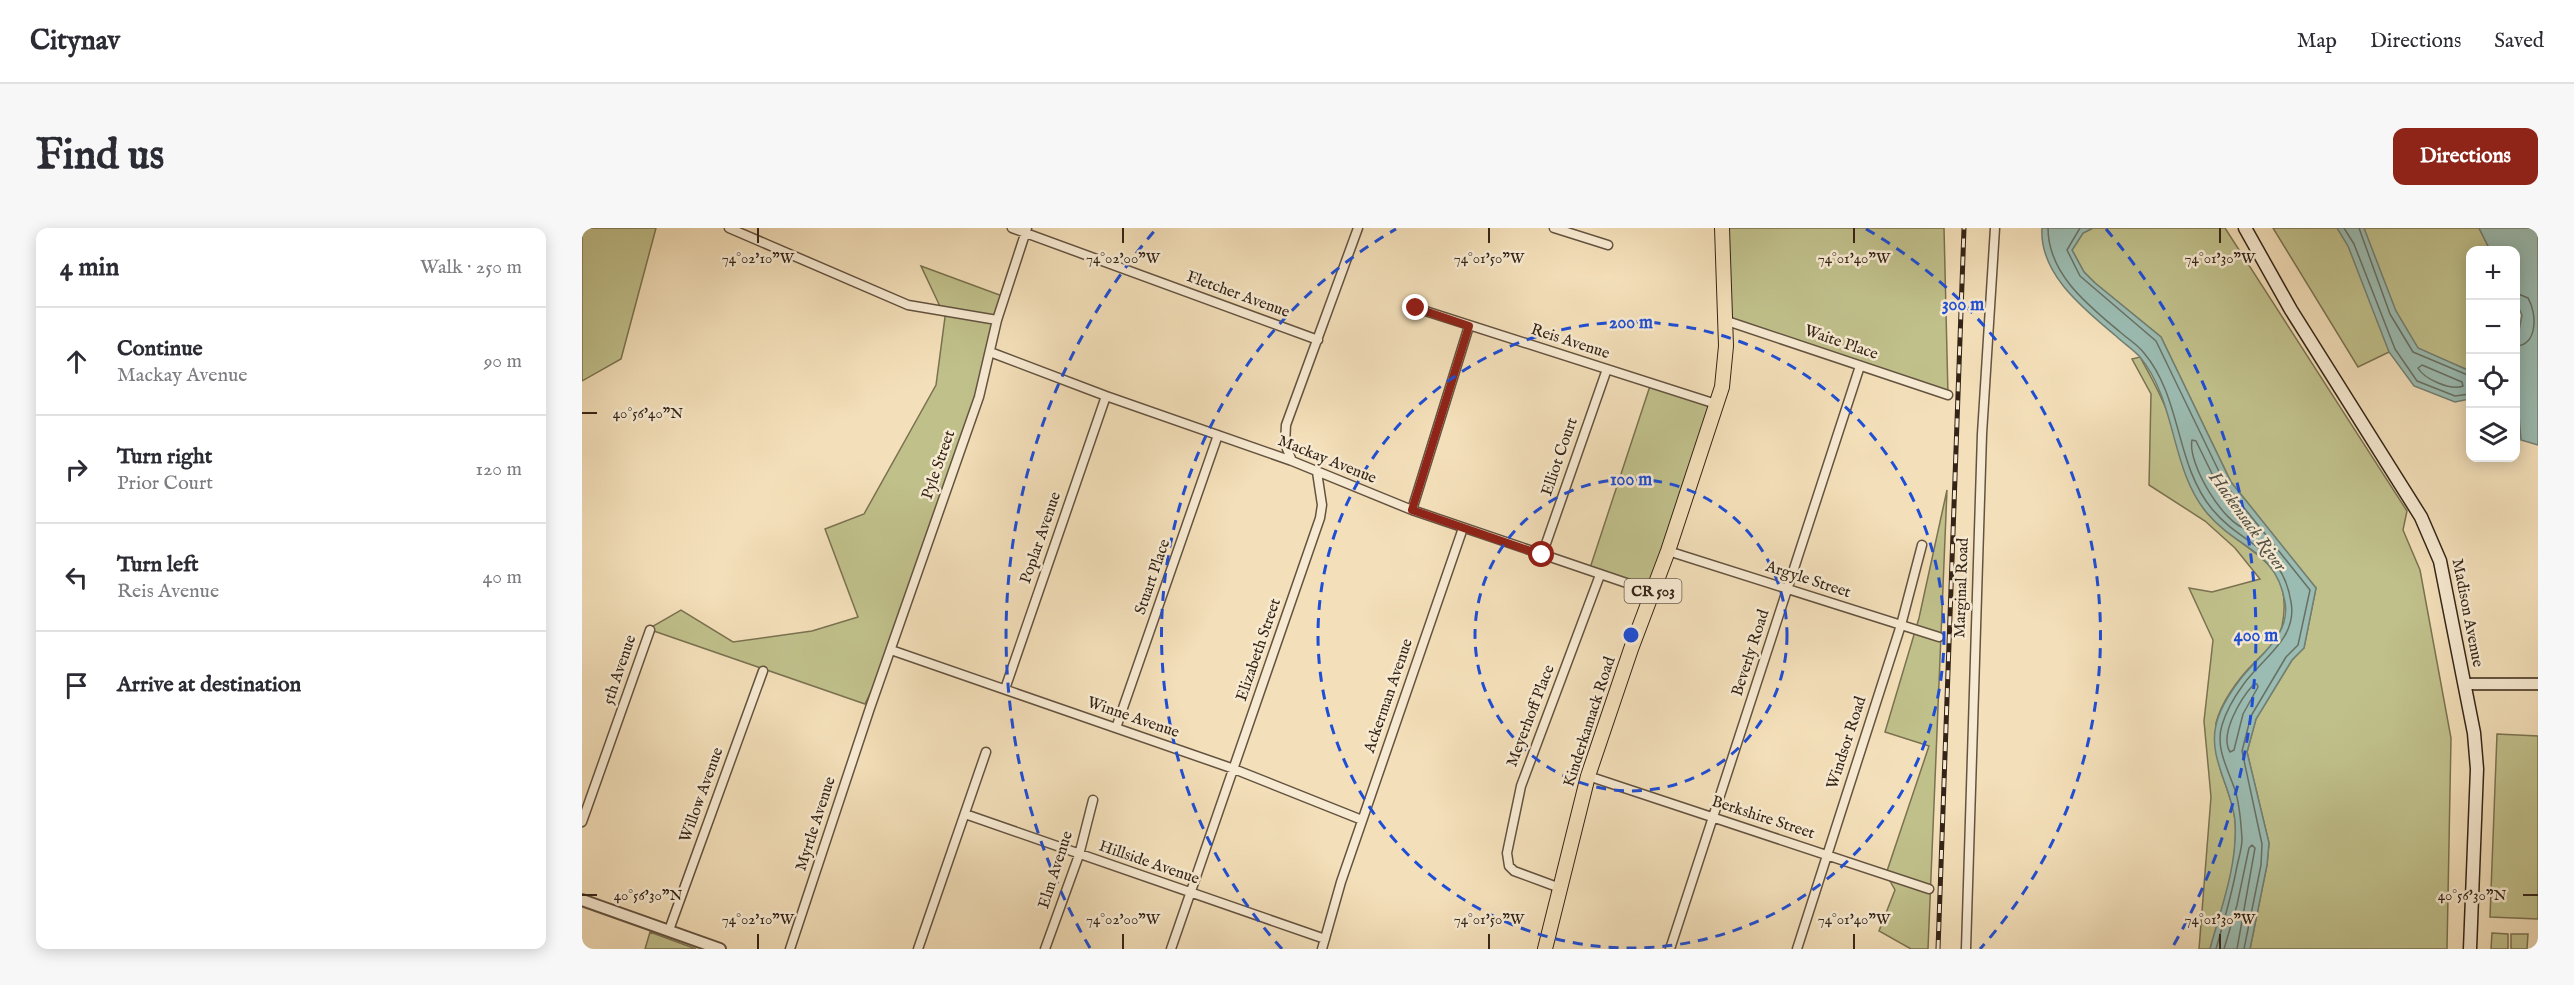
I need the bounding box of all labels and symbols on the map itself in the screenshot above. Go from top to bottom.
text: 74°02'10"W [722,249,795,268]
text: 74°02'00"W [1086,249,1161,268]
text: 74°01'50"W [1454,249,1525,268]
text: 74°01'40"W [1818,249,1891,268]
text: 74°01'30"W [2185,249,2256,268]
street label: Fletcher Avenue [1184,267,1292,323]
route end [1402,294,1428,320]
text: 300 m [1942,294,1984,317]
text: 200 m [1609,312,1653,335]
street label: Reis Avenue [1528,320,1612,364]
street label: Waite Place [1802,321,1880,365]
text: 40°56'40"N [613,404,683,423]
street label: Elliot Court [1537,415,1583,499]
street label: Pyle Street [918,427,960,502]
street label: Mackay Avenue [1275,431,1379,489]
water label: Hackensack River [2203,467,2291,577]
text: 100 m [1610,469,1652,492]
street label: Poplar Avenue [1016,489,1066,587]
street label: Stuart Place [1131,537,1175,617]
street label: Marginal Road [1950,537,1974,638]
route start [1528,541,1554,567]
street label: Argyle Street [1762,557,1854,603]
street label: Madison Avenue [2447,557,2487,669]
road number: CR 503 [1624,579,1682,603]
street label: Elizabeth Street [1232,596,1286,704]
street label: Beverly Road [1728,607,1775,699]
centre of rings [1621,625,1641,645]
text: 400 m [2234,625,2278,648]
street label: 5th Avenue [599,633,641,707]
street label: Ackerman Avenue [1360,636,1418,757]
street label: Kinderkamack Road [1559,654,1621,790]
street label: Meyerhoff Place [1502,662,1560,770]
street label: Winne Avenue [1084,693,1182,743]
street label: Windsor Road [1823,694,1872,792]
street label: Willow Avenue [676,745,728,845]
street label: Myrtle Avenue [791,774,841,874]
street label: Berkshire Street [1709,792,1818,844]
street label: Elm Avenue [1034,829,1078,911]
street label: Hillside Avenue [1096,836,1202,890]
text: 40°56'30"N [614,886,682,905]
text: 40°56'30"N [2438,886,2506,905]
text: 74°02'10"W [722,910,795,929]
text: 74°02'00"W [1086,910,1161,929]
text: 74°01'50"W [1454,910,1525,929]
text: 74°01'40"W [1818,910,1891,929]
text: 74°01'30"W [2185,910,2256,929]

